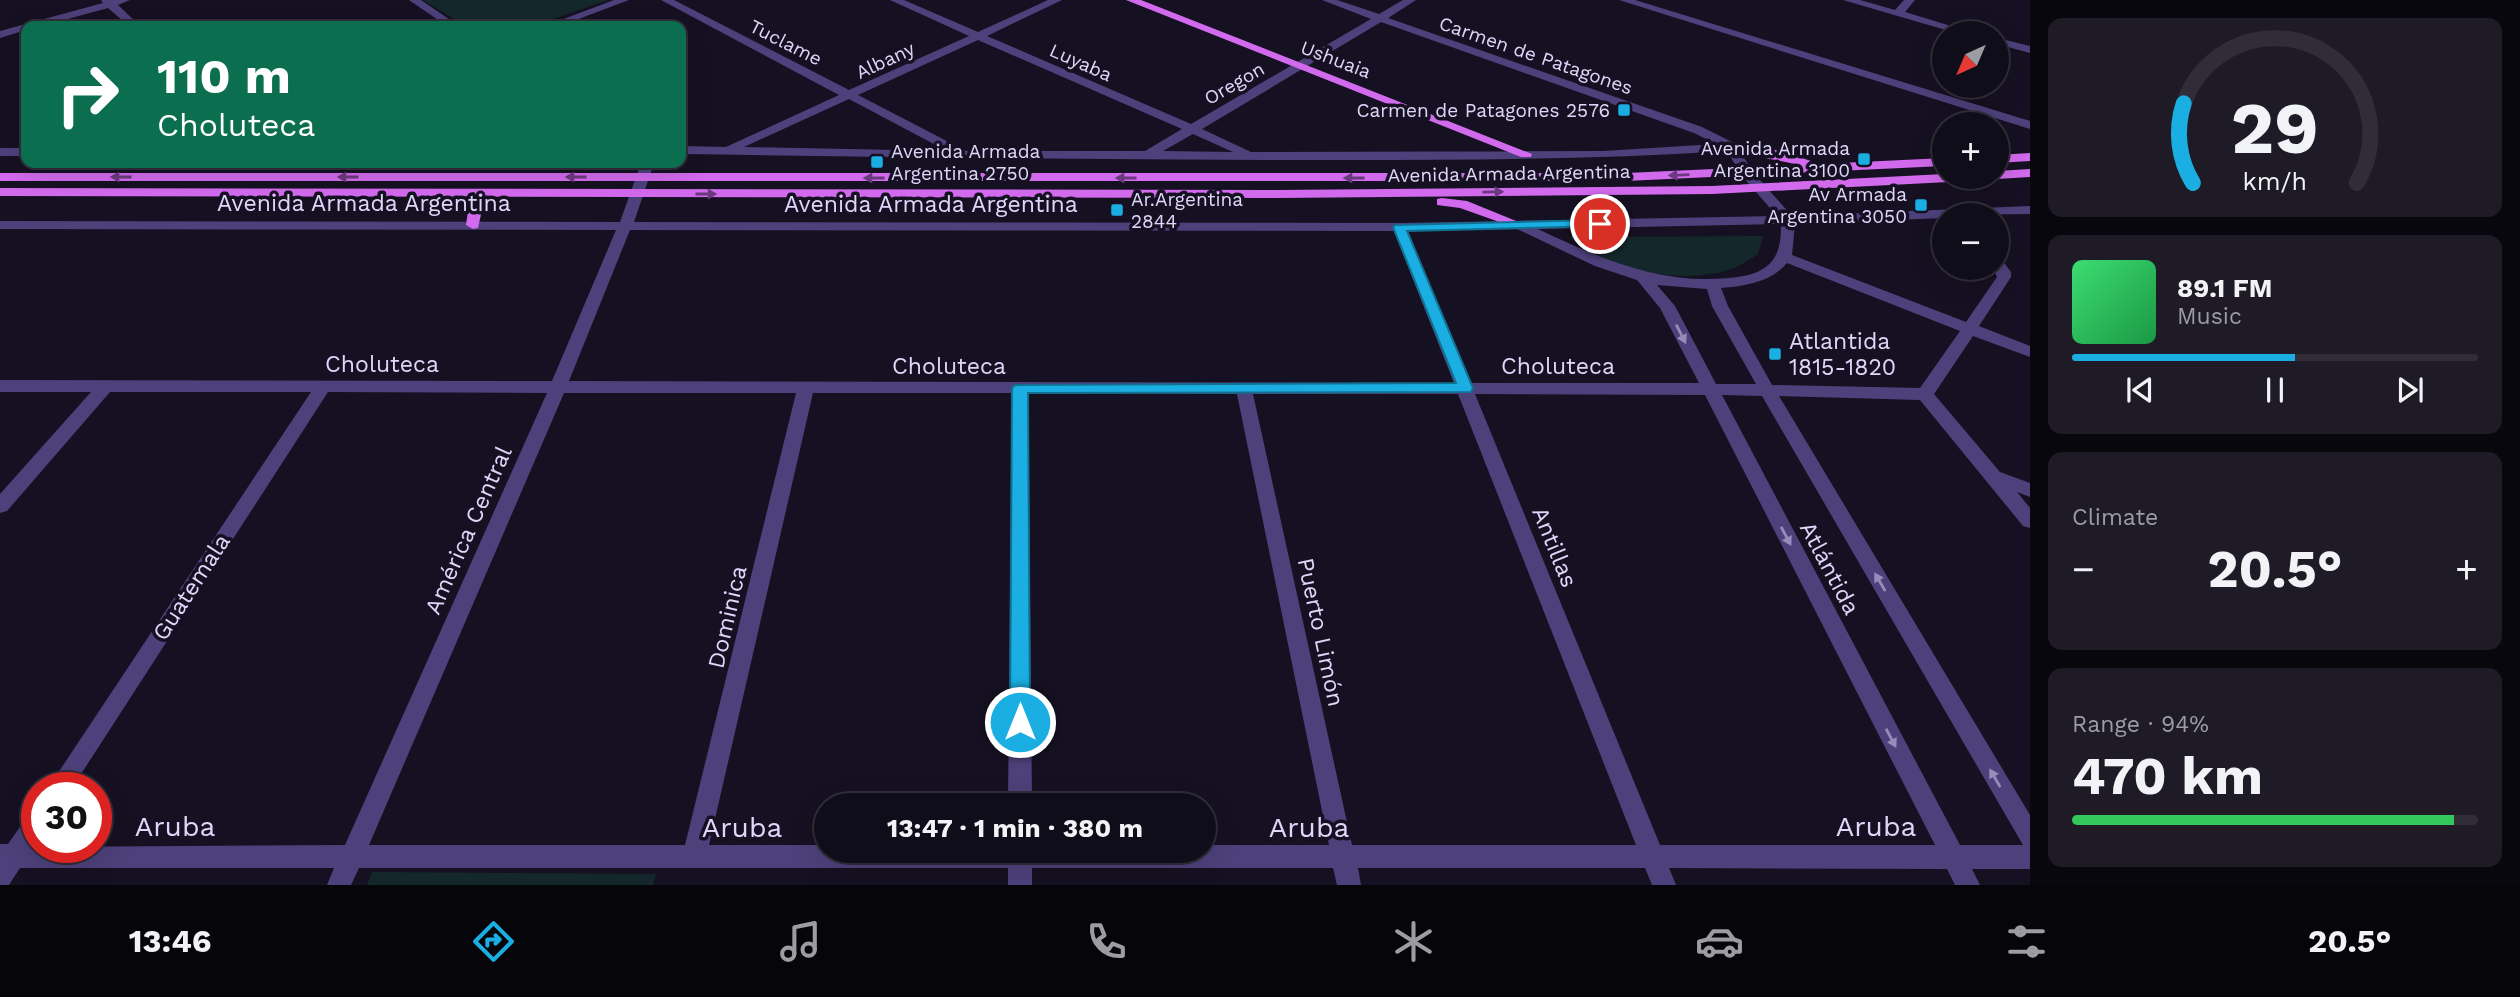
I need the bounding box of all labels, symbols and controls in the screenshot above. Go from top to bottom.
street label: Carmen de Patagones [1436,12,1636,99]
street label: Tuclame [746,14,826,70]
north arrow [1932,21,2009,98]
map controls [1932,21,2009,280]
street label: Ushuaia [1297,36,1374,83]
street label: Albany [852,37,918,84]
street label: Luyaba [1046,39,1116,86]
text: 110 m [157,47,291,105]
icon: right [42,49,133,140]
street label: Oregon [1200,57,1268,110]
text: 29 [2231,86,2319,172]
place label: Carmen de Patagones 2576 [1356,99,1610,122]
marker: Carmen de Patagones 2576 [1616,102,1632,118]
text: Choluteca [157,106,315,144]
button: + [1932,112,2009,189]
place label: Avenida Armada Argentina 3100 [1701,137,1850,182]
place label: Avenida Armada Argentina 2750 [891,140,1041,185]
marker: Avenida Armada Argentina 3100 [1856,151,1872,167]
marker: Avenida Armada Argentina 2750 [869,154,885,170]
street label: Avenida Armada Argentina [1387,160,1631,187]
text: km/h [2243,167,2307,196]
one-way arrow [1668,170,1690,181]
one-way arrow [110,171,132,183]
one-way arrow [337,171,359,183]
one-way arrow [565,171,587,183]
one-way arrow [863,172,885,184]
one-way arrow [1115,172,1137,184]
one-way arrow [1342,172,1364,184]
place label: Av Armada Argentina 3050 [1767,183,1907,228]
one-way arrow [1482,186,1504,198]
one-way arrow [695,188,717,200]
place label: Ar.Argentina 2844 [1131,188,1243,233]
street label: Avenida Armada Argentina [217,190,511,217]
street label: Avenida Armada Argentina [784,191,1078,218]
pin [1570,194,1630,254]
marker: Av Armada Argentina 3050 [1913,197,1929,213]
marker: Ar.Argentina 2844 [1109,202,1125,218]
button: − [1932,203,2009,280]
icon: arrive [1581,205,1619,243]
text: 89.1 FM [2177,273,2272,303]
text: Music [2177,303,2242,330]
one-way arrow [1674,325,1686,345]
place label: Atlantida 1815-1820 [1789,328,1896,381]
marker: Atlantida 1815-1820 [1767,346,1783,362]
street label: Choluteca [325,351,439,378]
street label: Choluteca [892,353,1006,380]
street label: Choluteca [1501,353,1615,380]
icon: previous [2121,371,2159,409]
icon: pause [2256,371,2294,409]
icon: next [2391,371,2429,409]
street label: América Central [419,442,518,618]
street label: Antillas [1526,503,1583,591]
text: Climate [2072,504,2158,531]
street label: Atlántida [1794,517,1865,619]
one-way arrow [1780,526,1791,546]
street label: Guatemala [147,529,236,645]
text: 20.5° [2207,539,2343,600]
text: − [2072,547,2095,591]
text: + [2455,547,2478,591]
street label: Puerto Limón [1292,555,1349,709]
street label: Dominica [703,563,752,671]
one-way arrow [1874,572,1886,591]
position arrow [983,685,1057,759]
text: Range · 94% [2072,711,2209,738]
one-way arrow [1885,728,1897,748]
text: 470 km [2072,746,2263,807]
one-way arrow [1989,768,2002,787]
speed limit sign: 30 [21,772,112,863]
street label: Aruba [135,810,215,843]
street label: Aruba [1836,810,1916,843]
street label: Aruba [702,811,782,844]
street label: Aruba [1269,811,1349,844]
text: 13:47 · 1 min · 380 m [887,813,1143,843]
icon: directions [469,917,518,966]
icon: music [776,917,825,966]
icon: phone [1082,917,1131,966]
icon: climate [1389,917,1438,966]
icon: car [1695,917,1744,966]
icon: filters [2002,917,2051,966]
text: 13:46 [129,922,212,960]
text: 20.5° [2308,922,2391,960]

